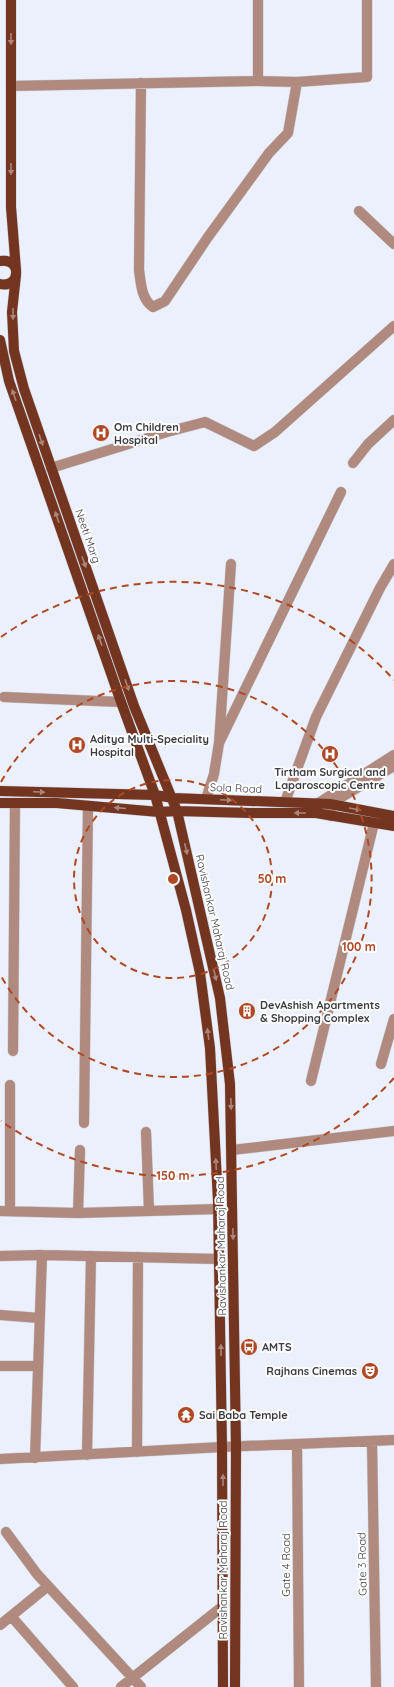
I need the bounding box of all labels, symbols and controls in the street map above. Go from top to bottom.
one-way arrow [8,33,14,46]
one-way arrow [8,163,14,176]
one-way arrow [10,308,16,321]
one-way arrow [11,388,17,400]
place label: Om Children Hospital [114,420,179,447]
hospital icon: Om Children Hospital [91,423,111,443]
one-way arrow [39,434,45,446]
street label: Neeti Marg [72,507,104,565]
one-way arrow [54,511,60,523]
one-way arrow [82,557,88,569]
one-way arrow [96,634,102,646]
one-way arrow [124,679,130,691]
place label: Aditya Multi-Speciality Hospital [90,732,209,759]
hospital icon: Aditya Multi-Speciality Hospital [67,735,87,755]
hospital icon: Tirtham Surgical and Laparoscopic Centre [320,744,340,764]
place label: Tirtham Surgical and Laparoscopic Centre [274,765,386,792]
street label: Sola Road [210,780,262,796]
one-way arrow [33,789,46,795]
one-way arrow [220,796,232,803]
one-way arrow [114,805,126,812]
one-way arrow [349,806,361,812]
one-way arrow [293,810,306,816]
one-way arrow [183,843,189,855]
street label: Ravishankar Maharaj Road [193,853,237,991]
text: 50 m [258,871,286,886]
centre of rings [166,872,180,886]
text: 100 m [342,939,376,954]
one-way arrow [212,969,218,982]
place label: DevAshish Apartments & Shopping Complex [260,998,380,1025]
building icon: DevAshish Apartments & Shopping Complex [237,1001,257,1021]
one-way arrow [205,1028,211,1040]
one-way arrow [228,1098,234,1111]
one-way arrow [213,1158,220,1170]
text: 150 m [156,1168,190,1183]
street label: Ravishankar Maharaj Road [213,1176,229,1316]
one-way arrow [230,1228,236,1241]
bus stop icon: AMTS [239,1337,259,1357]
place label: AMTS [262,1340,292,1354]
one-way arrow [218,1343,224,1356]
theatre icon: Rajhans Cinemas [360,1361,380,1381]
place label: Rajhans Cinemas [266,1364,357,1378]
temple icon: Sai Baba Temple [176,1405,196,1425]
place label: Sai Baba Temple [199,1408,288,1422]
one-way arrow [220,1473,226,1486]
street label: Ravishankar Maharaj Road [216,1500,230,1640]
street label: Gate 3 Road [354,1532,370,1596]
street label: Gate 4 Road [279,1533,293,1597]

